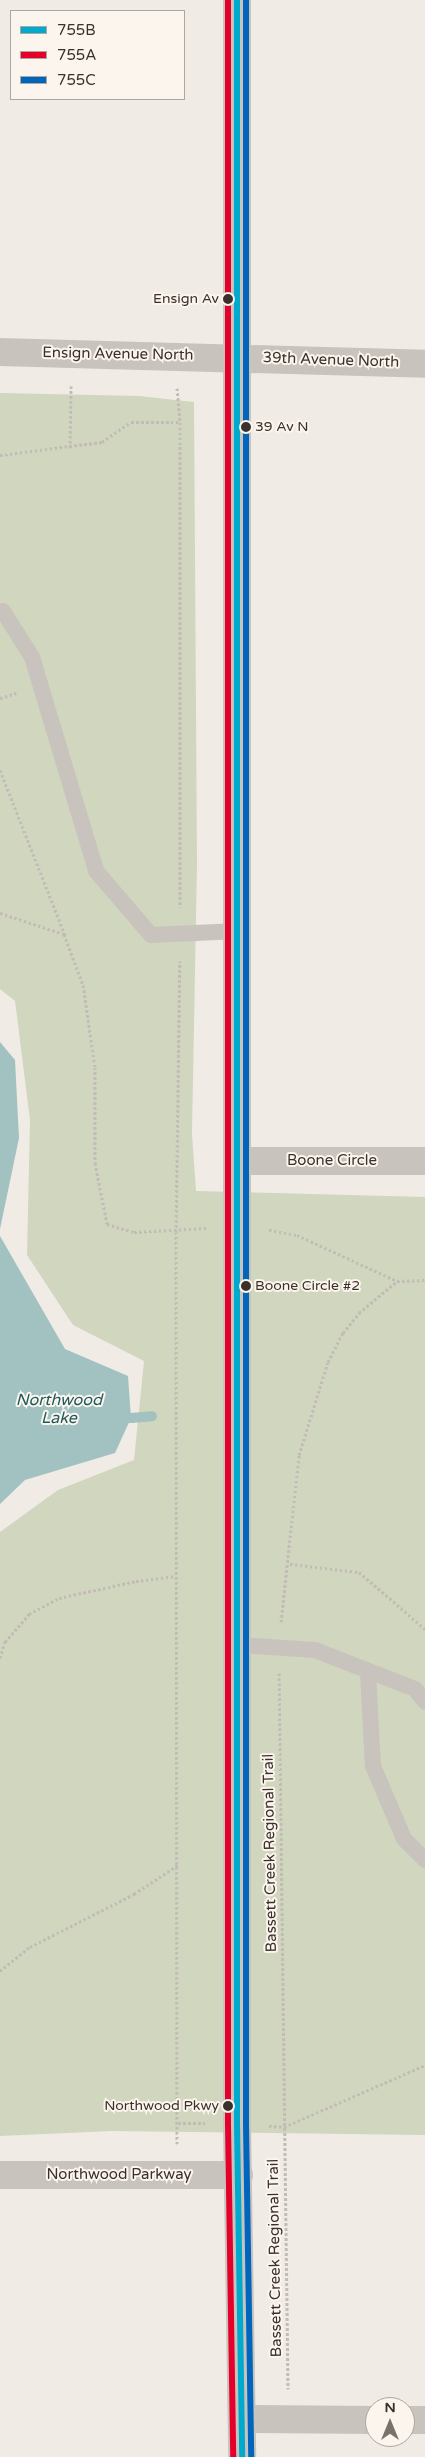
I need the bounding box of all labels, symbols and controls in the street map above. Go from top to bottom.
legend [10,10,185,100]
text: 755B [57,21,96,39]
text: 755A [57,46,96,64]
text: 755C [57,71,96,89]
place label: Ensign Av [153,291,219,307]
marker: Ensign Av [223,294,233,304]
street label: Ensign Avenue North [42,344,194,364]
street label: 39th Avenue North [262,349,400,371]
place label: 39 Av N [255,419,308,435]
marker: 39 Av N [241,422,251,432]
street label: Boone Circle [287,1152,377,1170]
place label: Boone Circle #2 [255,1278,360,1294]
marker: Boone Circle #2 [241,1281,251,1291]
water label: Northwood Lake [16,1390,102,1428]
street label: Bassett Creek Regional Trail [259,1754,281,1952]
place label: Northwood Pkwy [104,2098,219,2114]
marker: Northwood Pkwy [223,2101,233,2111]
street label: Bassett Creek Regional Trail [264,2159,286,2357]
street label: Northwood Parkway [47,2166,191,2184]
north arrow [365,2397,415,2447]
text: N [384,2399,396,2416]

